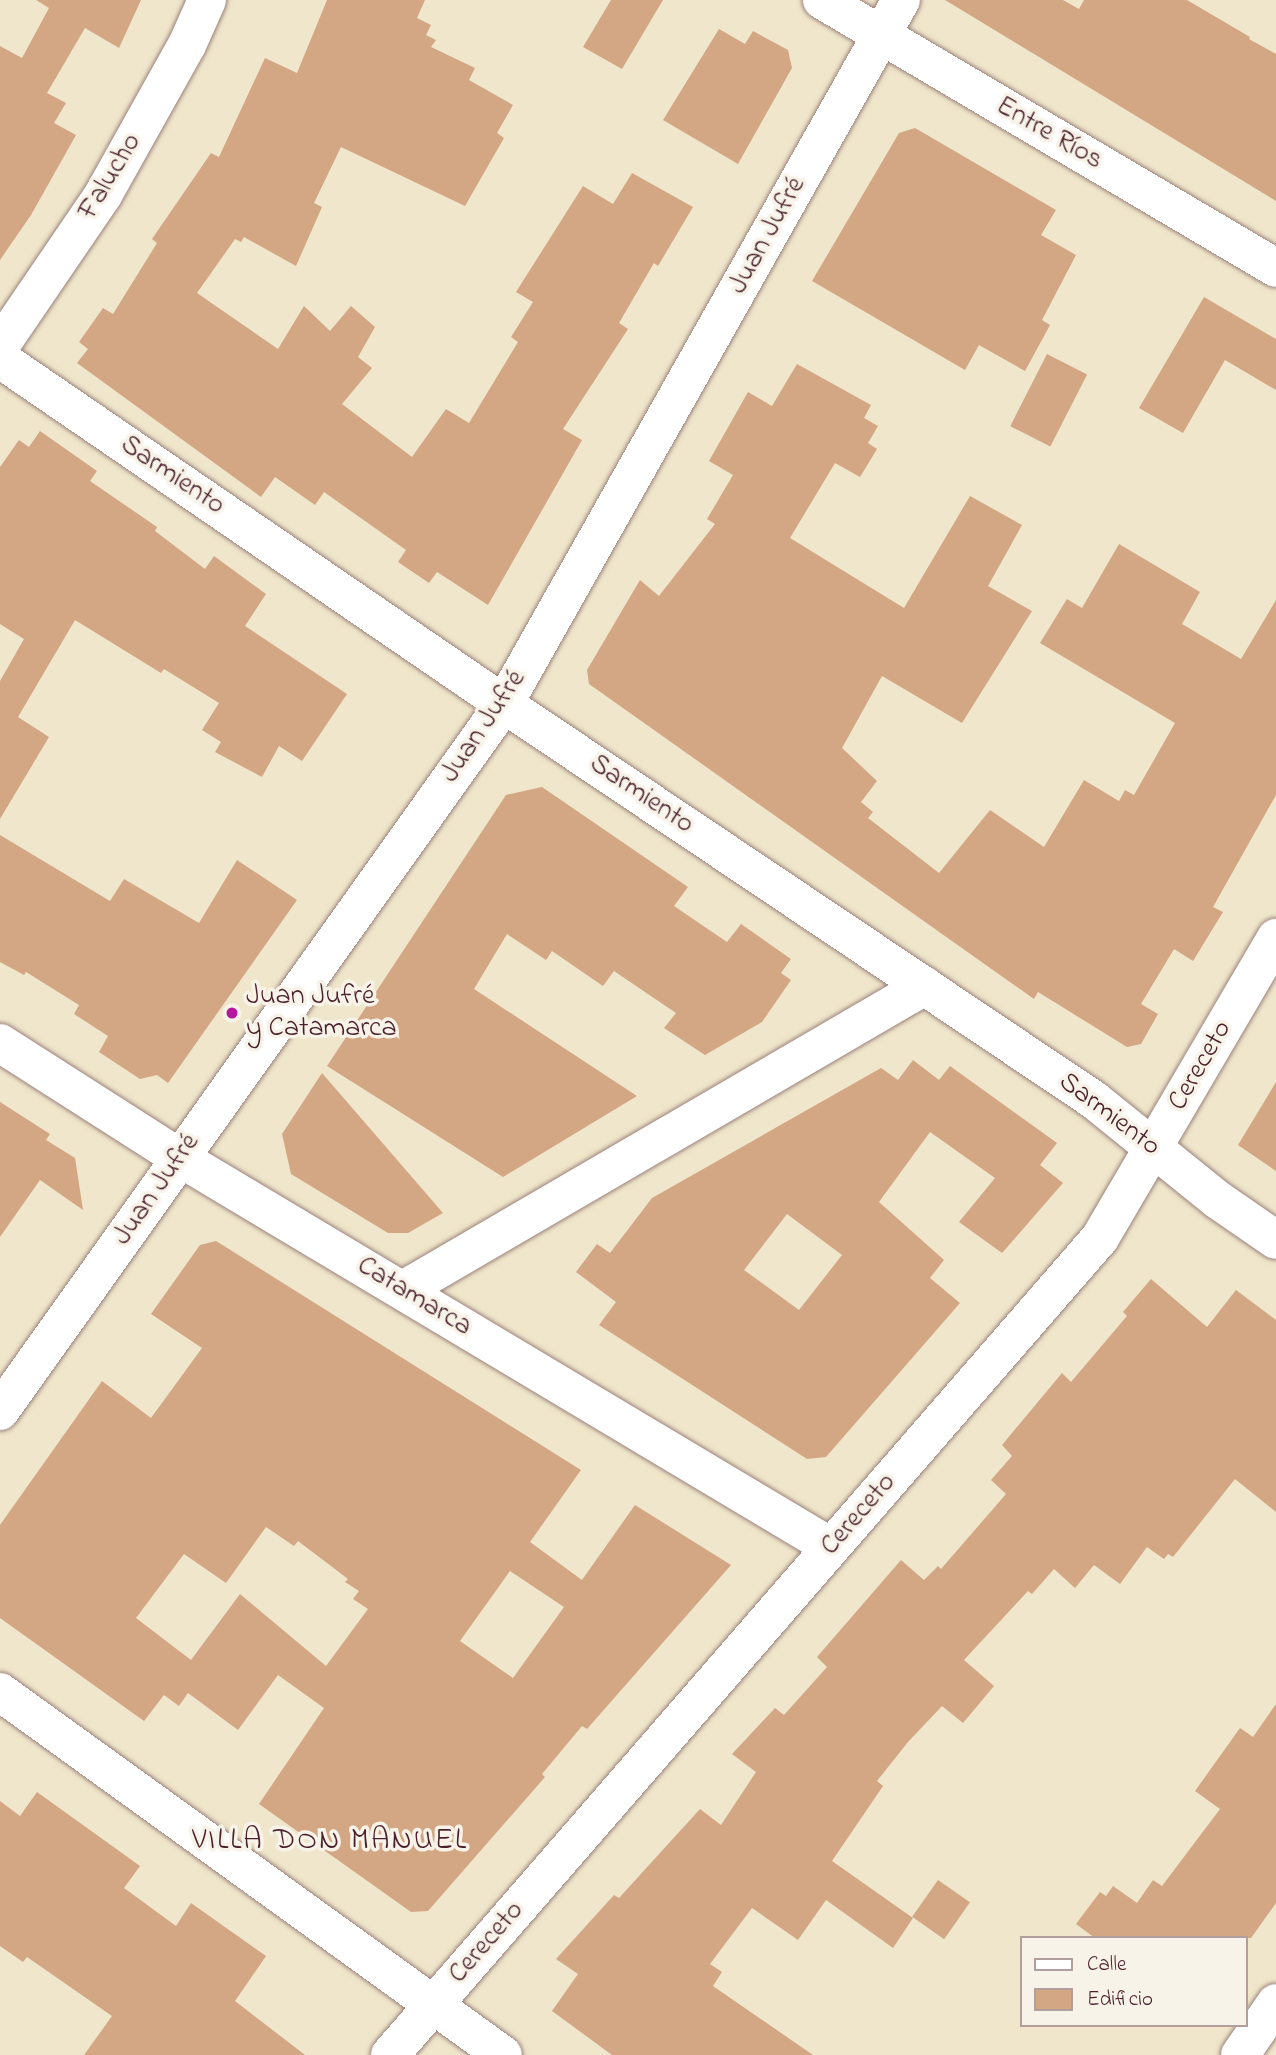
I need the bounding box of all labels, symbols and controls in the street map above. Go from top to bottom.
street label: Entre Ríos [990,90,1108,178]
street label: Falucho [72,128,150,226]
street label: Juan Jufré [722,172,814,300]
street label: Sarmiento [113,429,231,523]
street label: Juan Jufré [434,664,534,790]
street label: Sarmiento [582,748,700,842]
place label: Juan Jufré y Catamarca [246,980,397,1046]
marker: Juan Jufré y Catamarca [224,1005,240,1021]
street label: Cereceto [1162,1015,1240,1117]
street label: Sarmiento [1051,1066,1167,1164]
street label: Juan Jufré [106,1128,208,1252]
street label: Catamarca [350,1250,478,1344]
street label: Cereceto [814,1467,904,1563]
district label: VILLA DON MANUEL [194,1823,466,1859]
street label: Cereceto [442,1895,532,1991]
legend [1020,1936,1248,2027]
text: Calle [1087,1950,1126,1980]
text: Edificio [1087,1985,1153,2015]

